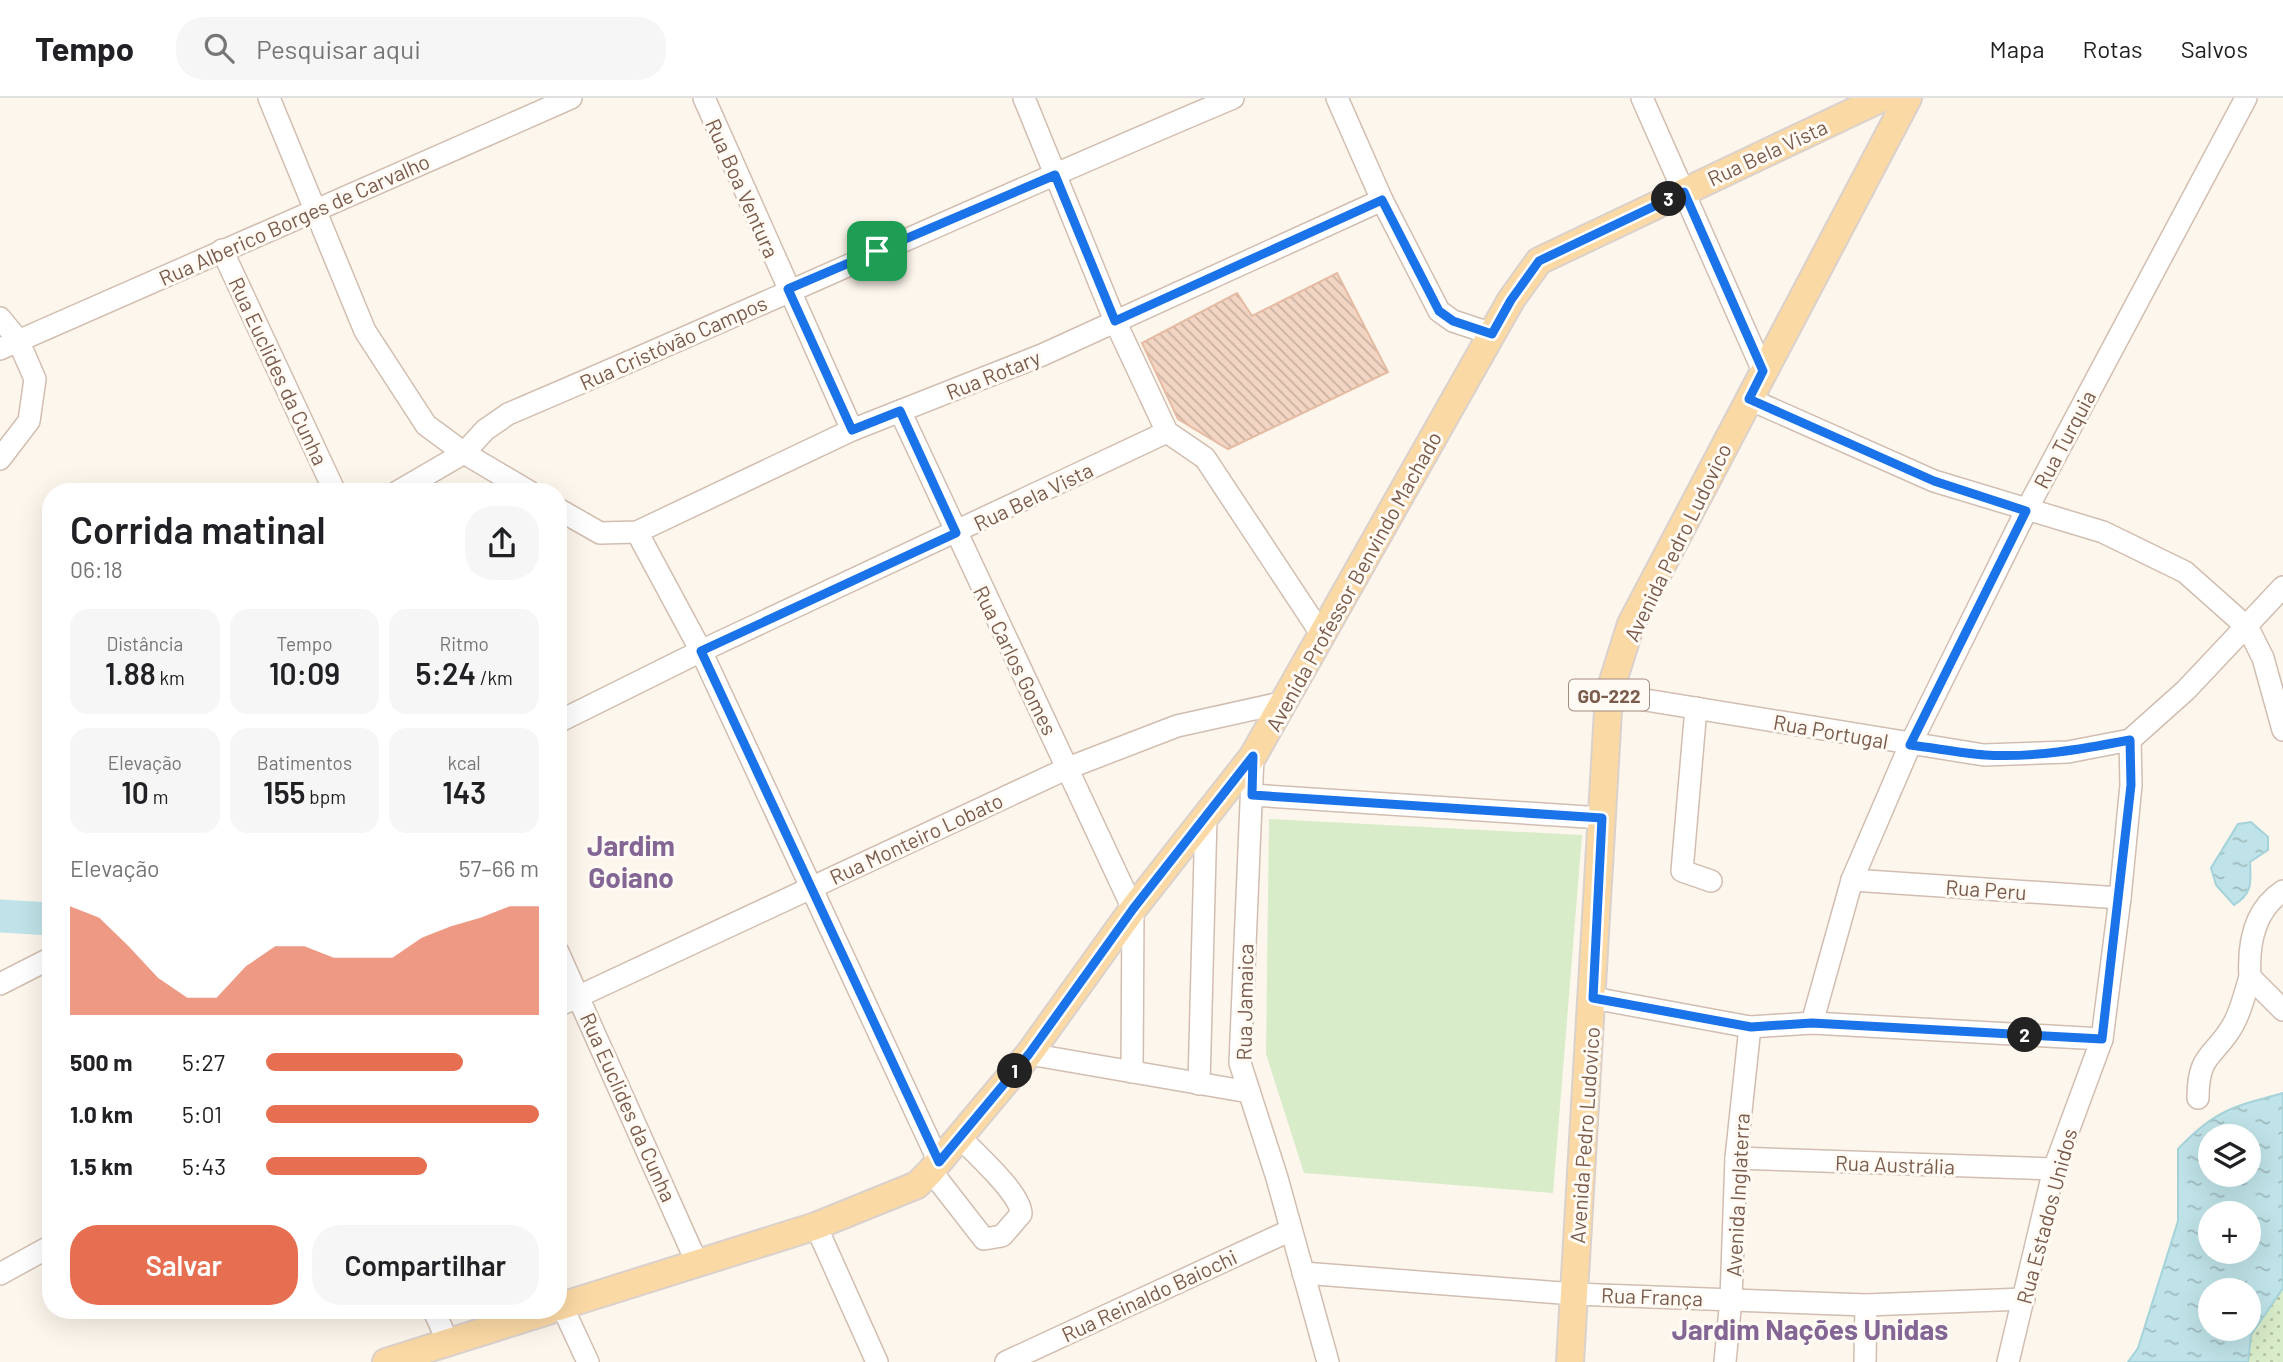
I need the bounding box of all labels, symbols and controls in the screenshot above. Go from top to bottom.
search box [176,17,666,80]
text: Tempo [35,28,134,68]
icon: search [200,29,238,67]
text: Pesquisar aqui [256,33,421,64]
text: Mapa [1990,34,2045,63]
text: Rotas [2083,34,2143,63]
text: Salvos [2181,34,2248,63]
street label: Rua Bela Vista [1703,113,1831,191]
street label: Rua Boa Ventura [701,115,785,261]
street label: Rua Alberico Borges de Carvalho [155,148,433,290]
pin: 3 [1652,182,1686,217]
text: 3 [1663,187,1674,210]
pin [847,221,907,281]
icon: arrive [858,232,896,270]
street label: Rua Euclides da Cunha [224,273,334,469]
street label: Rua Cristóvão Campos [575,289,771,395]
street label: Rua Rotary [942,344,1044,404]
street label: Rua Turquia [2028,386,2100,492]
street label: Avenida Professor Benvindo Machado [1260,427,1446,735]
street label: Avenida Pedro Ludovico [1618,439,1736,645]
street label: Rua Bela Vista [969,456,1097,536]
text: Corrida matinal [70,506,326,552]
button: share [465,506,539,580]
text: 06:18 [70,555,123,583]
street label: Rua Carlos Gomes [969,581,1063,739]
text: Distância [106,632,183,655]
text: Tempo [276,632,333,655]
text: Ritmo [440,632,489,655]
text: 1.88 [105,655,156,691]
text: 10:09 [269,655,340,691]
text: 5:24 [416,655,476,691]
text: km [156,666,185,689]
text: /km [476,666,513,689]
road number: GO-222 [1569,680,1649,710]
street label: Rua Portugal [1772,709,1890,753]
text: Elevação [108,751,182,774]
text: Batimentos [257,751,352,774]
text: kcal [448,751,481,774]
text: 10 [121,774,149,810]
text: 155 [263,774,305,810]
text: 143 [442,774,486,810]
text: m [149,785,168,808]
text: bpm [305,785,346,808]
street label: Rua Monteiro Lobato [825,787,1007,889]
district label: Jardim Goiano [587,828,675,894]
text: Elevação [70,854,160,882]
text: 57–66 m [459,854,539,882]
street label: Rua Peru [1945,874,2027,904]
street label: Rua Jamaica [1230,943,1258,1061]
street label: Rua Euclides da Cunha [576,1008,682,1206]
pin: 2 [2008,1018,2042,1052]
text: 2 [2019,1023,2030,1046]
street label: Avenida Pedro Ludovico [1564,1026,1604,1244]
text: 500 m [70,1048,132,1076]
text: 5:27 [182,1048,225,1076]
pin: 1 [998,1054,1032,1088]
text: 1 [1011,1059,1018,1082]
text: 1.0 km [70,1100,133,1128]
text: 5:01 [182,1100,222,1128]
street label: Avenida Inglaterra [1720,1112,1754,1278]
map controls [2198,1124,2261,1341]
button: layers [2198,1124,2261,1187]
street label: Rua Estados Unidos [2011,1125,2081,1307]
street label: Rua Austrália [1835,1149,1955,1179]
text: 1.5 km [70,1152,133,1180]
text: 5:43 [182,1152,226,1180]
button: + [2198,1201,2261,1264]
button: Salvar [70,1225,298,1305]
button: Compartilhar [312,1225,539,1305]
street label: Rua Reinaldo Baiochi [1057,1243,1241,1347]
button: − [2198,1278,2261,1341]
street label: Rua França [1601,1282,1703,1310]
district label: Jardim Nações Unidas [1672,1312,1948,1346]

